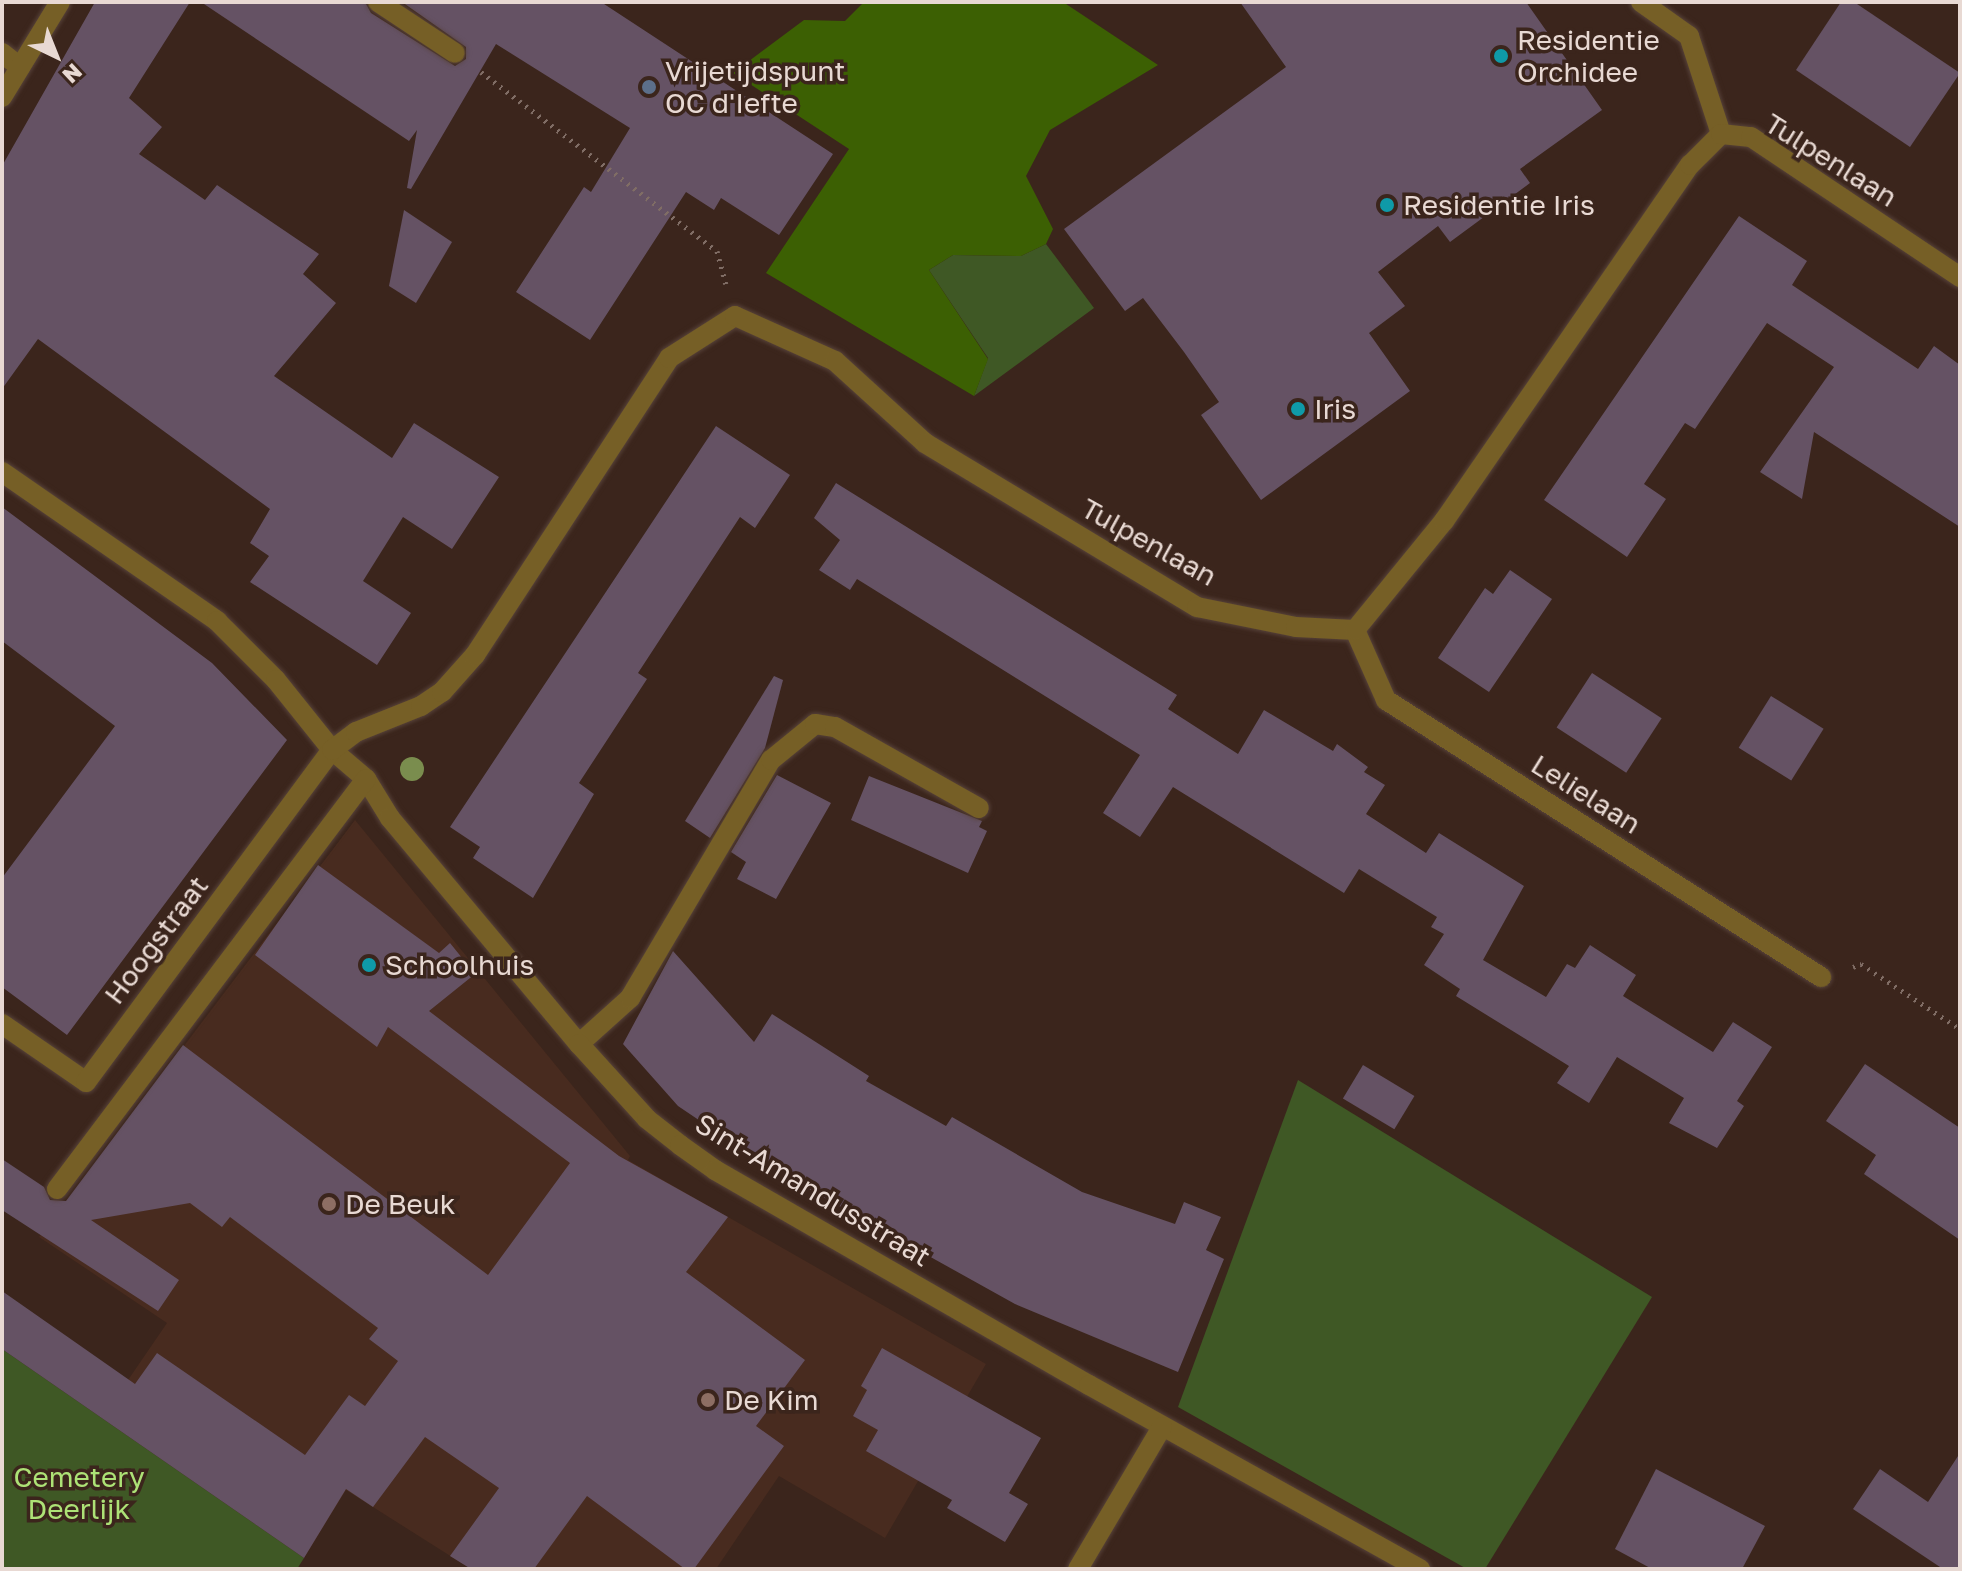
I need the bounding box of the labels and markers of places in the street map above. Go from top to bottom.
place label: Residentie Orchidee [1517,23,1660,89]
marker: Residentie Orchidee [1492,47,1510,65]
place label: Vrijetijdspunt OC d'Iefte [665,54,845,120]
marker: Vrijetijdspunt OC d'Iefte [640,78,658,96]
place label: Residentie Iris [1403,188,1595,222]
marker: Residentie Iris [1378,196,1396,214]
place label: Iris [1314,392,1356,426]
marker: Iris [1289,400,1307,418]
place label: Schoolhuis [385,948,534,982]
marker: Schoolhuis [360,956,378,974]
place label: De Beuk [345,1187,456,1221]
marker: De Beuk [320,1195,338,1213]
place label: De Kim [724,1383,818,1417]
marker: De Kim [699,1391,717,1409]

